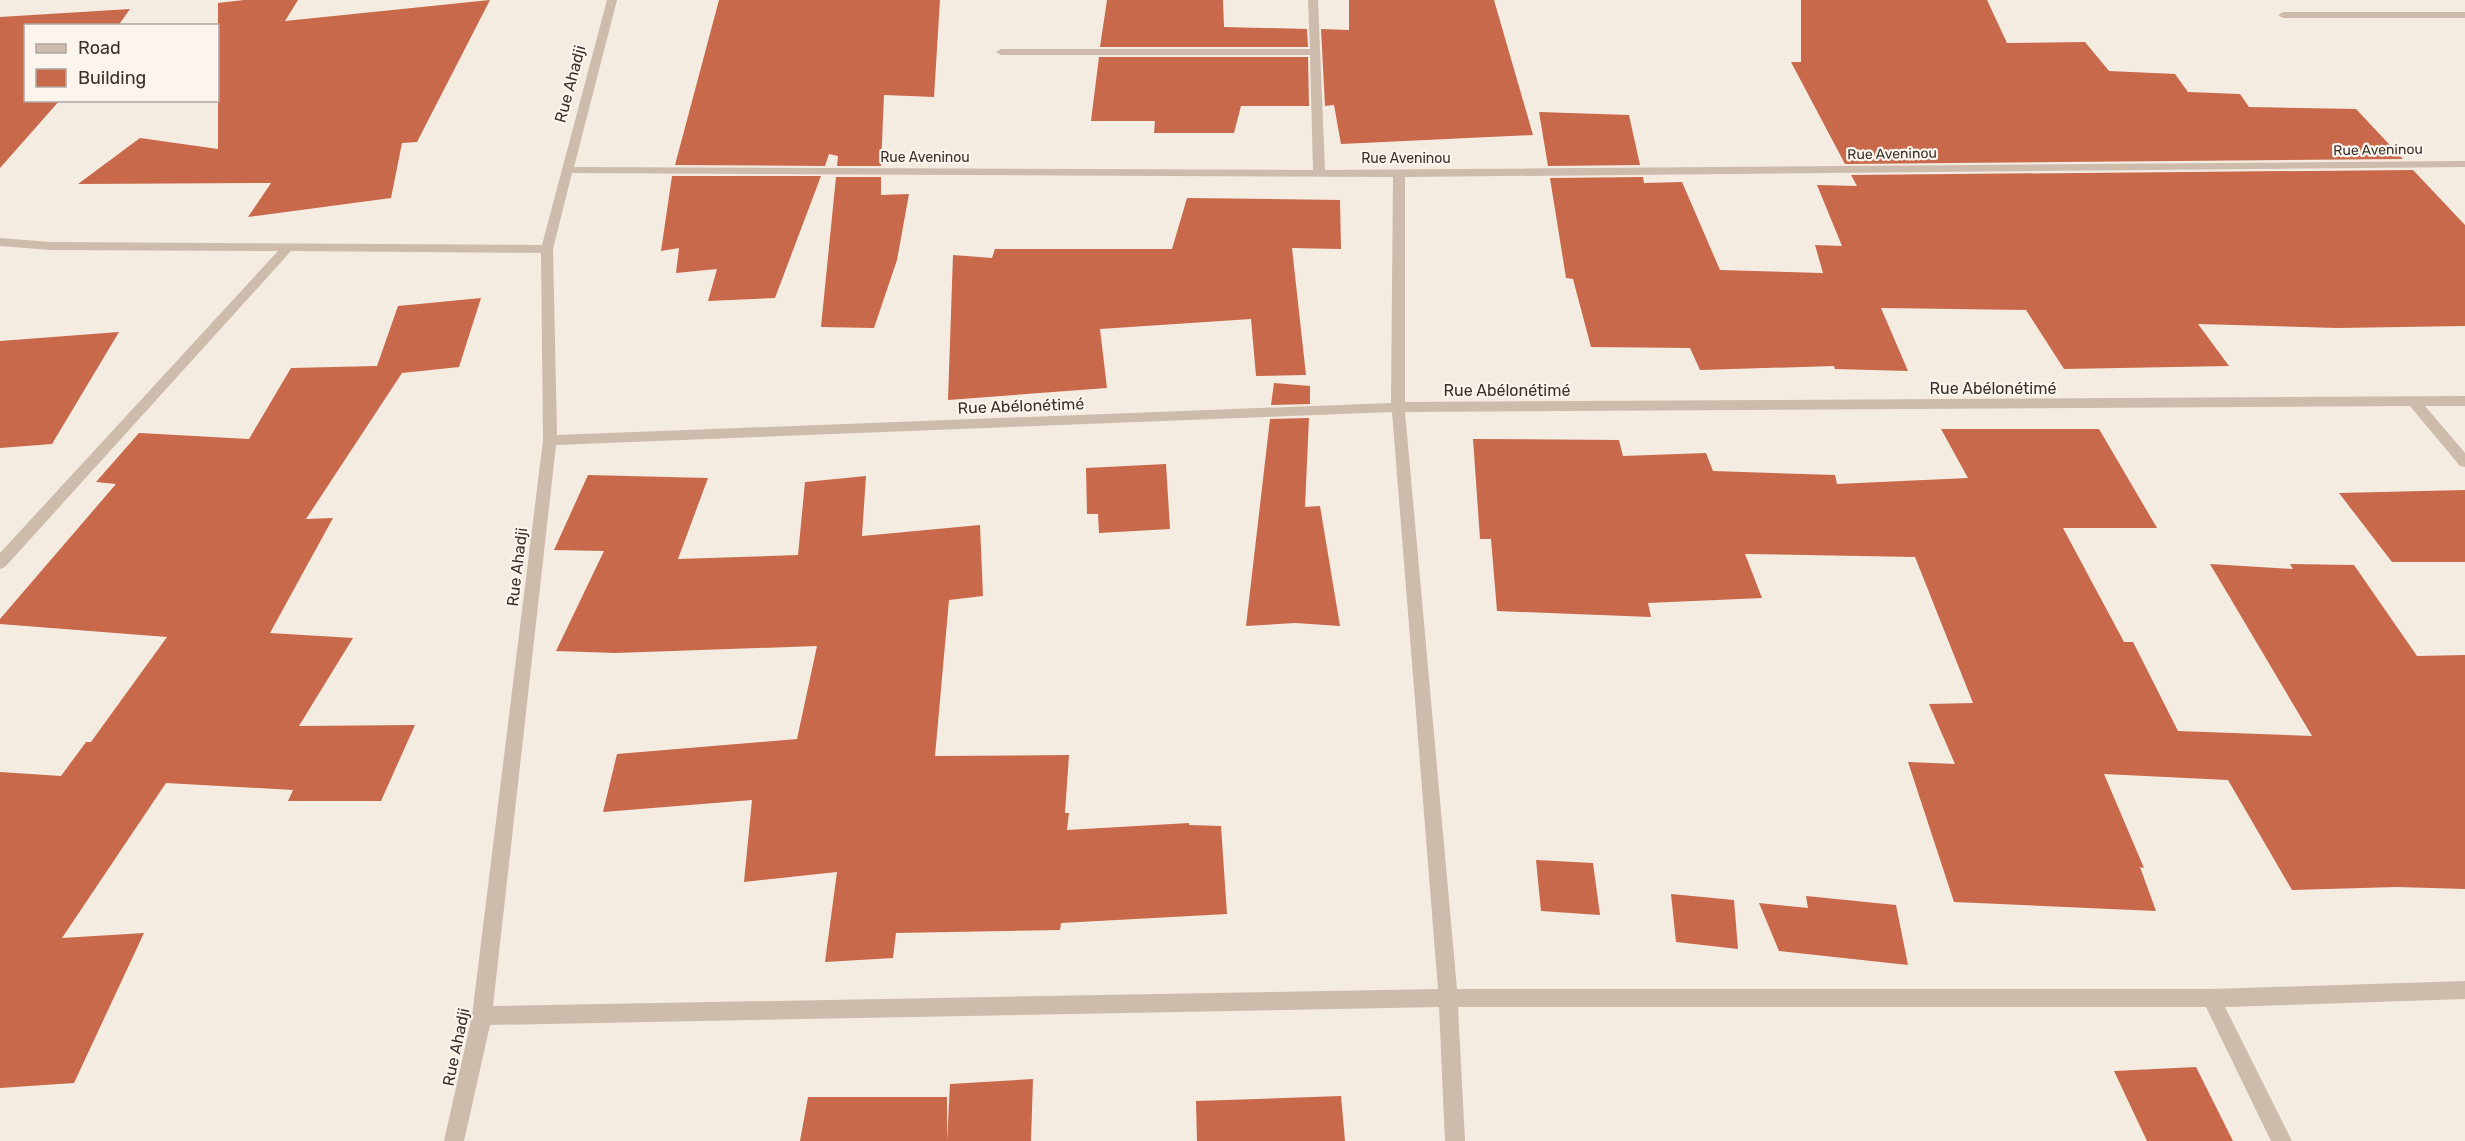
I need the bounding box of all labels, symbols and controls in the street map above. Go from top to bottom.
legend [24,24,219,102]
text: Road [78,37,121,59]
street label: Rue Ahadji [551,43,589,125]
text: Building [78,67,146,89]
street label: Rue Aveninou [2333,141,2423,159]
street label: Rue Aveninou [1847,145,1937,163]
street label: Rue Aveninou [880,149,970,166]
street label: Rue Aveninou [1361,150,1451,167]
street label: Rue Abélonétimé [1930,379,2056,398]
street label: Rue Abélonétimé [1444,381,1570,400]
street label: Rue Abélonétimé [957,394,1085,418]
street label: Rue Ahadji [503,526,531,608]
street label: Rue Ahadji [438,1006,474,1088]

